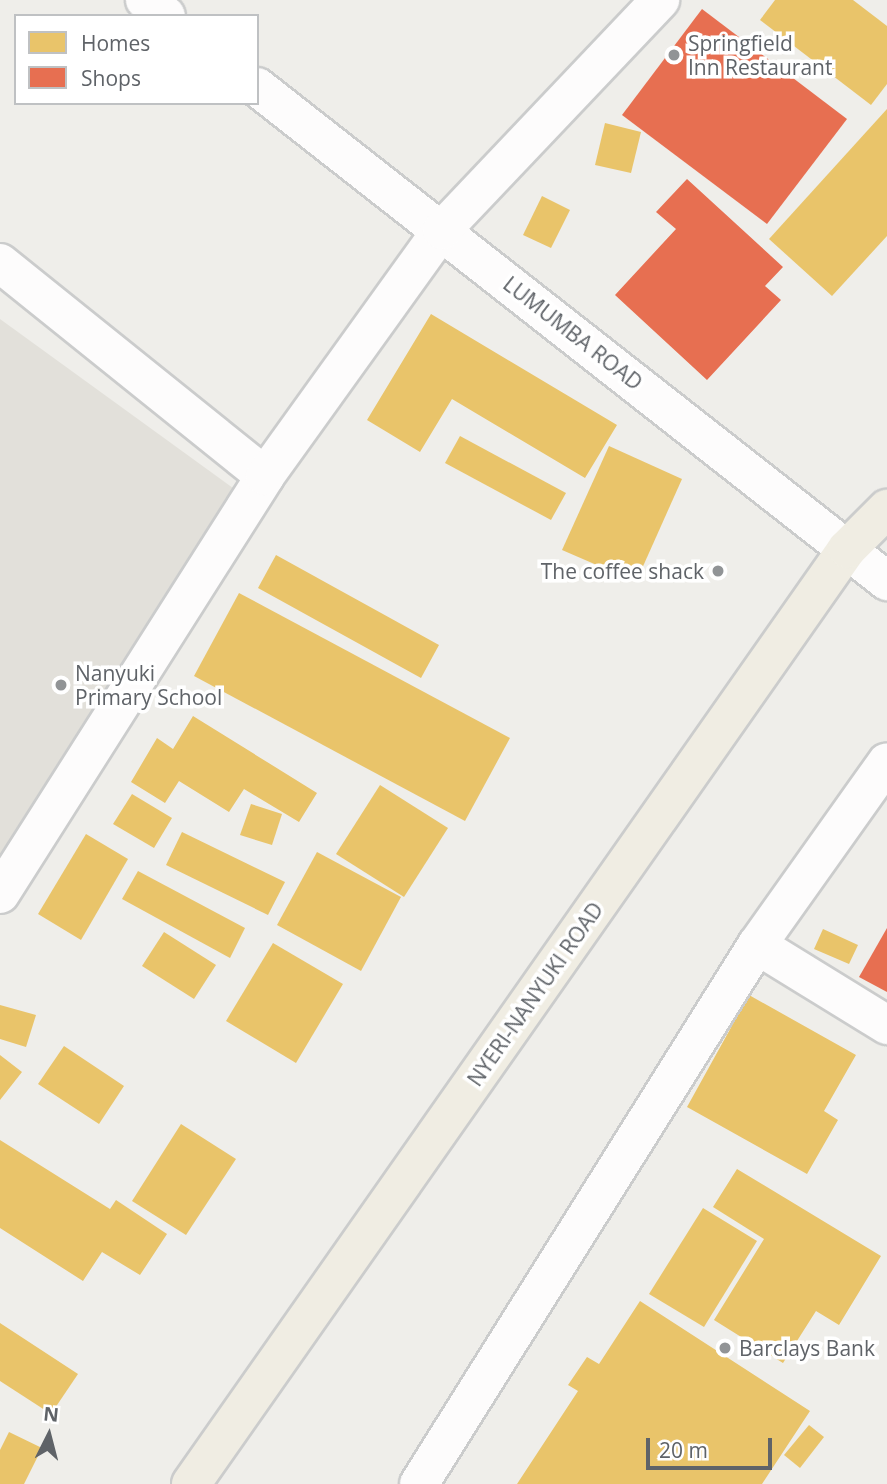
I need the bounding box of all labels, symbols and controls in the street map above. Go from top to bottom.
legend [14,14,259,105]
text: Homes [81,29,150,57]
place label: Springfield Inn Restaurant [688,30,832,80]
marker: Springfield Inn Restaurant [666,47,682,63]
text: Shops [81,64,141,92]
street label: LUMUMBA ROAD [498,271,648,395]
place label: The coffee shack [541,558,704,584]
marker: The coffee shack [710,563,726,579]
place label: Nanyuki Primary School [75,660,222,710]
marker: Nanyuki Primary School [53,677,69,693]
street label: NYERI-NANYUKI ROAD [462,897,608,1091]
place label: Barclays Bank [739,1335,875,1361]
marker: Barclays Bank [717,1340,733,1356]
north arrow [14,1400,84,1470]
text: N [42,1400,60,1428]
scale bar [649,1424,775,1468]
text: 20 m [659,1436,708,1464]

